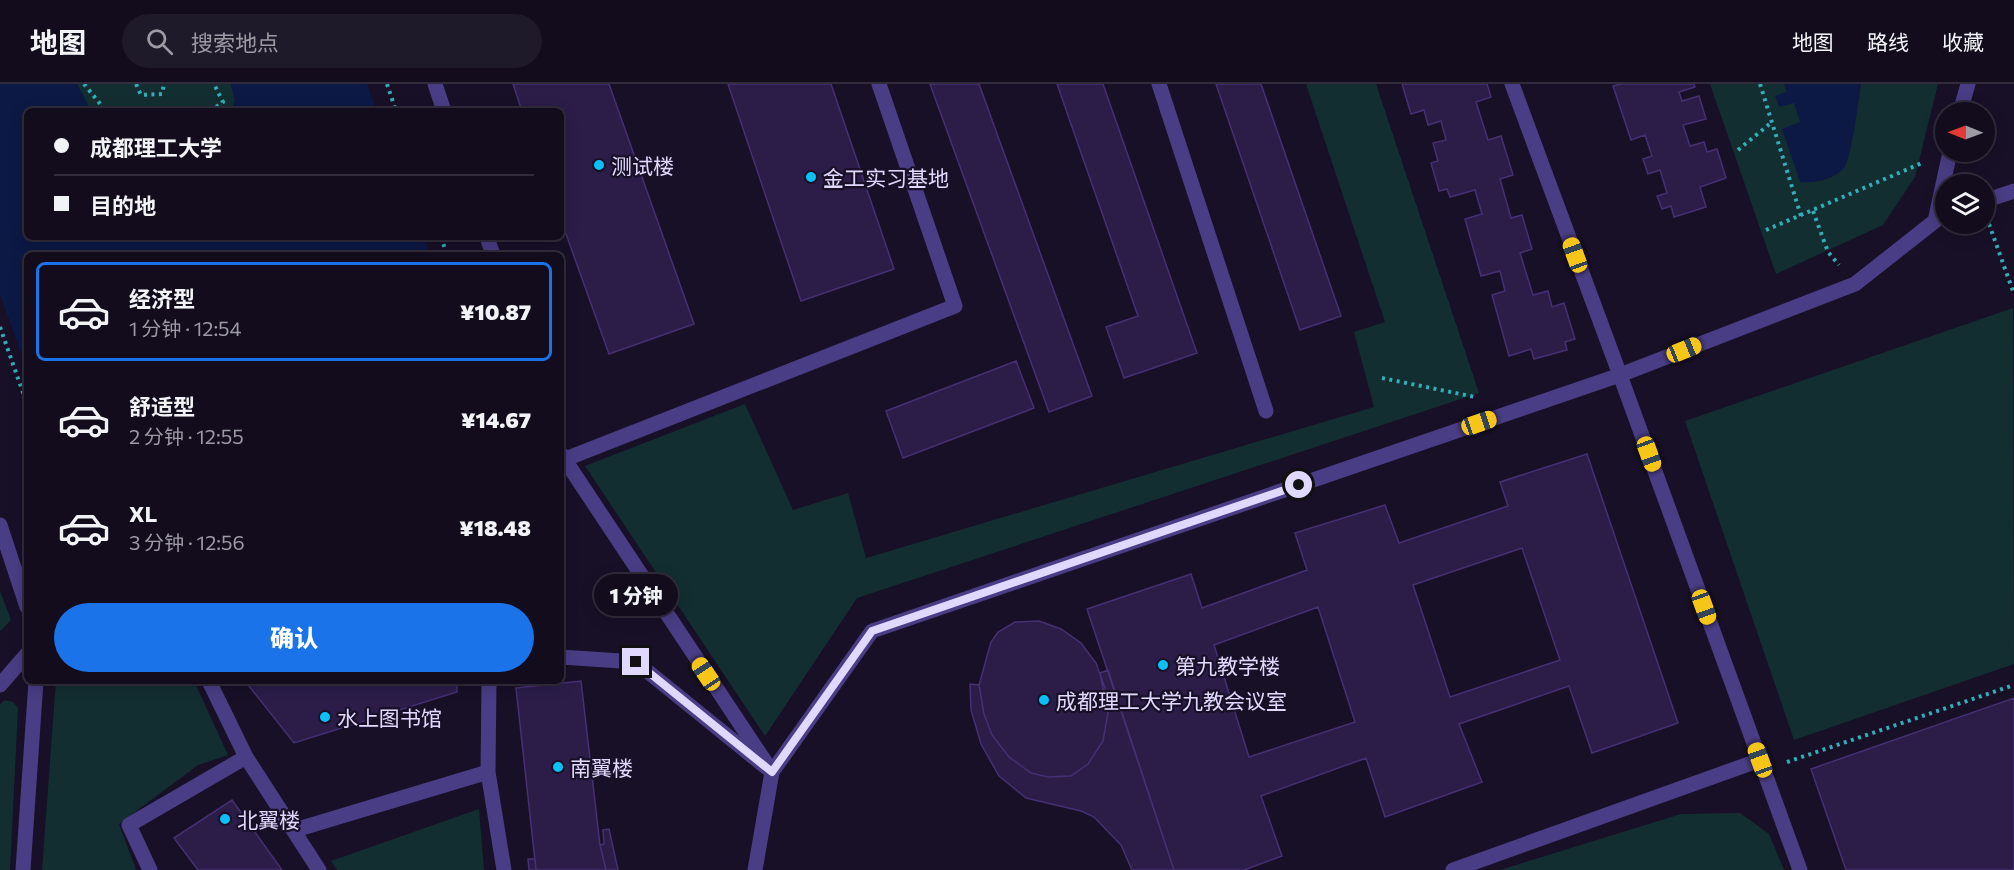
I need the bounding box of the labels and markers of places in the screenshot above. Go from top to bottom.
place label: 测试楼 [611,153,674,178]
marker: 测试楼 [592,158,606,172]
place label: 金工实习基地 [823,165,949,190]
marker: 金工实习基地 [804,170,818,184]
place label: 第九教学楼 [1175,653,1280,678]
marker: 第九教学楼 [1156,658,1170,672]
place label: 成都理工大学九教会议室 [1056,688,1287,713]
marker: 成都理工大学九教会议室 [1037,693,1051,707]
place label: 水上图书馆 [337,705,442,730]
marker: 水上图书馆 [318,710,332,724]
place label: 南翼楼 [570,755,633,780]
marker: 南翼楼 [551,760,565,774]
place label: 北翼楼 [237,807,300,832]
marker: 北翼楼 [218,812,232,826]

